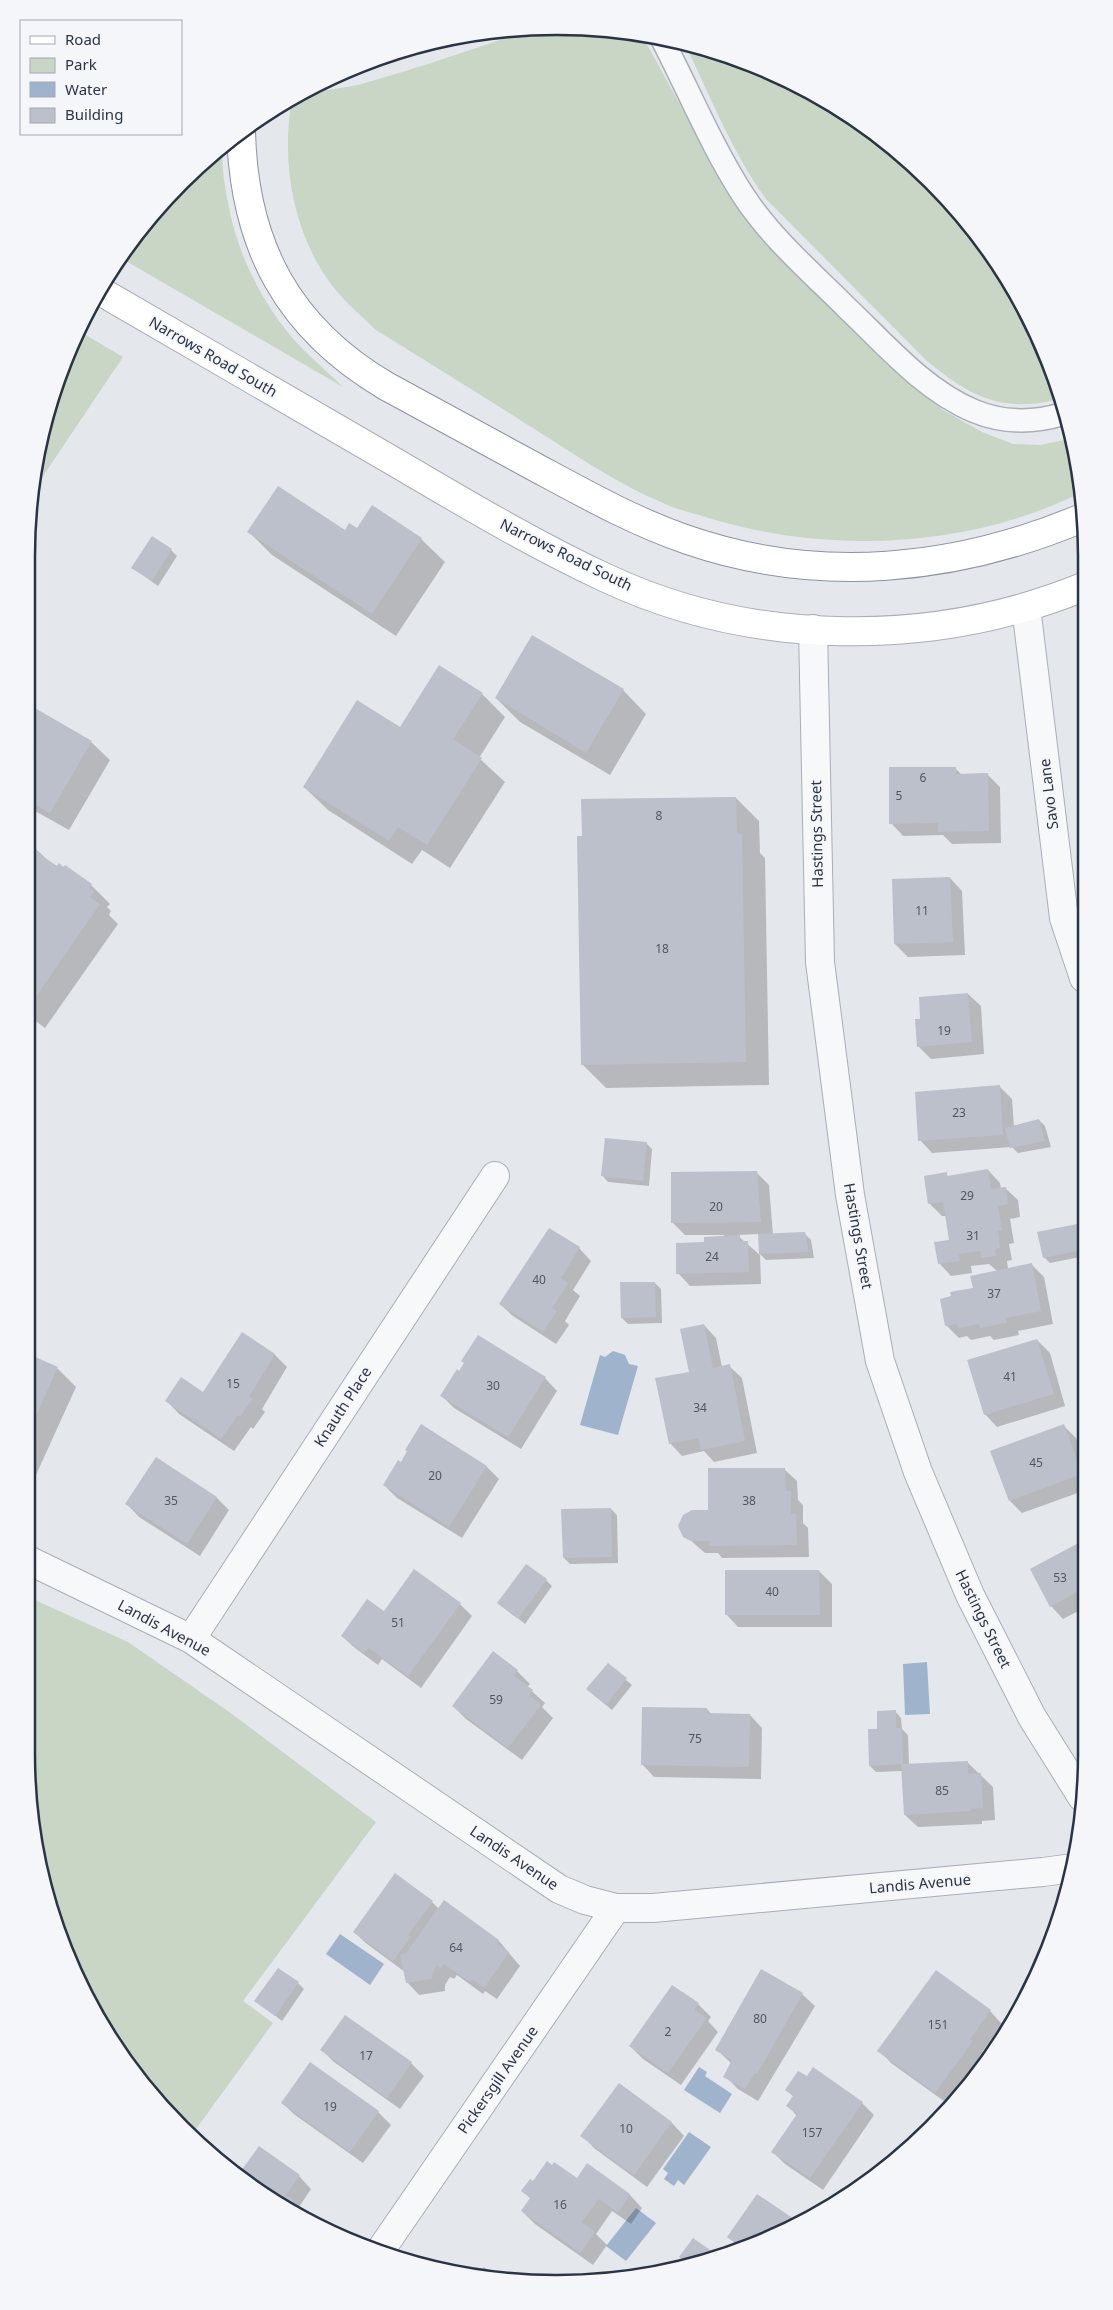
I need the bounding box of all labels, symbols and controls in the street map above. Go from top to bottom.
legend [20,20,182,135]
text: Road [65,29,101,49]
text: Park [65,54,97,74]
text: Water [65,79,107,99]
text: Building [65,104,123,124]
street label: Narrows Road South [146,311,281,401]
street label: Narrows Road South [497,513,636,595]
street label: Savo Lane [1034,758,1062,831]
house number: 6 [920,769,927,786]
street label: Hastings Street [805,780,827,888]
house number: 5 [896,787,903,804]
house number: 8 [656,807,663,824]
house number: 11 [915,902,929,919]
house number: 18 [655,940,669,957]
house number: 19 [937,1022,951,1039]
house number: 23 [952,1104,966,1121]
street label: Hastings Street [840,1181,878,1291]
house number: 29 [960,1187,974,1204]
house number: 20 [709,1198,723,1215]
house number: 31 [966,1227,980,1244]
house number: 24 [705,1248,719,1265]
house number: 40 [532,1271,546,1288]
house number: 37 [987,1285,1001,1302]
street label: Knauth Place [309,1362,376,1450]
house number: 41 [1003,1368,1017,1385]
house number: 15 [226,1375,240,1392]
house number: 30 [486,1377,500,1394]
house number: 34 [693,1399,707,1416]
house number: 45 [1029,1454,1043,1471]
house number: 20 [428,1467,442,1484]
house number: 35 [164,1492,178,1509]
house number: 38 [742,1492,756,1509]
street label: Hastings Street [951,1566,1017,1672]
house number: 53 [1053,1569,1067,1586]
house number: 40 [765,1583,779,1600]
street label: Landis Avenue [115,1594,214,1660]
house number: 51 [391,1614,405,1631]
house number: 59 [489,1691,503,1708]
house number: 75 [688,1730,702,1747]
house number: 85 [935,1782,949,1799]
street label: Landis Avenue [467,1820,563,1894]
street label: Landis Avenue [868,1869,972,1897]
house number: 64 [449,1939,463,1956]
house number: 80 [753,2010,767,2027]
house number: 151 [928,2016,948,2033]
street label: Pickersgill Avenue [452,2022,542,2137]
house number: 2 [665,2023,672,2040]
house number: 17 [359,2047,373,2064]
house number: 19 [323,2098,337,2115]
house number: 10 [619,2120,633,2137]
house number: 157 [802,2124,822,2141]
house number: 16 [553,2196,567,2213]

